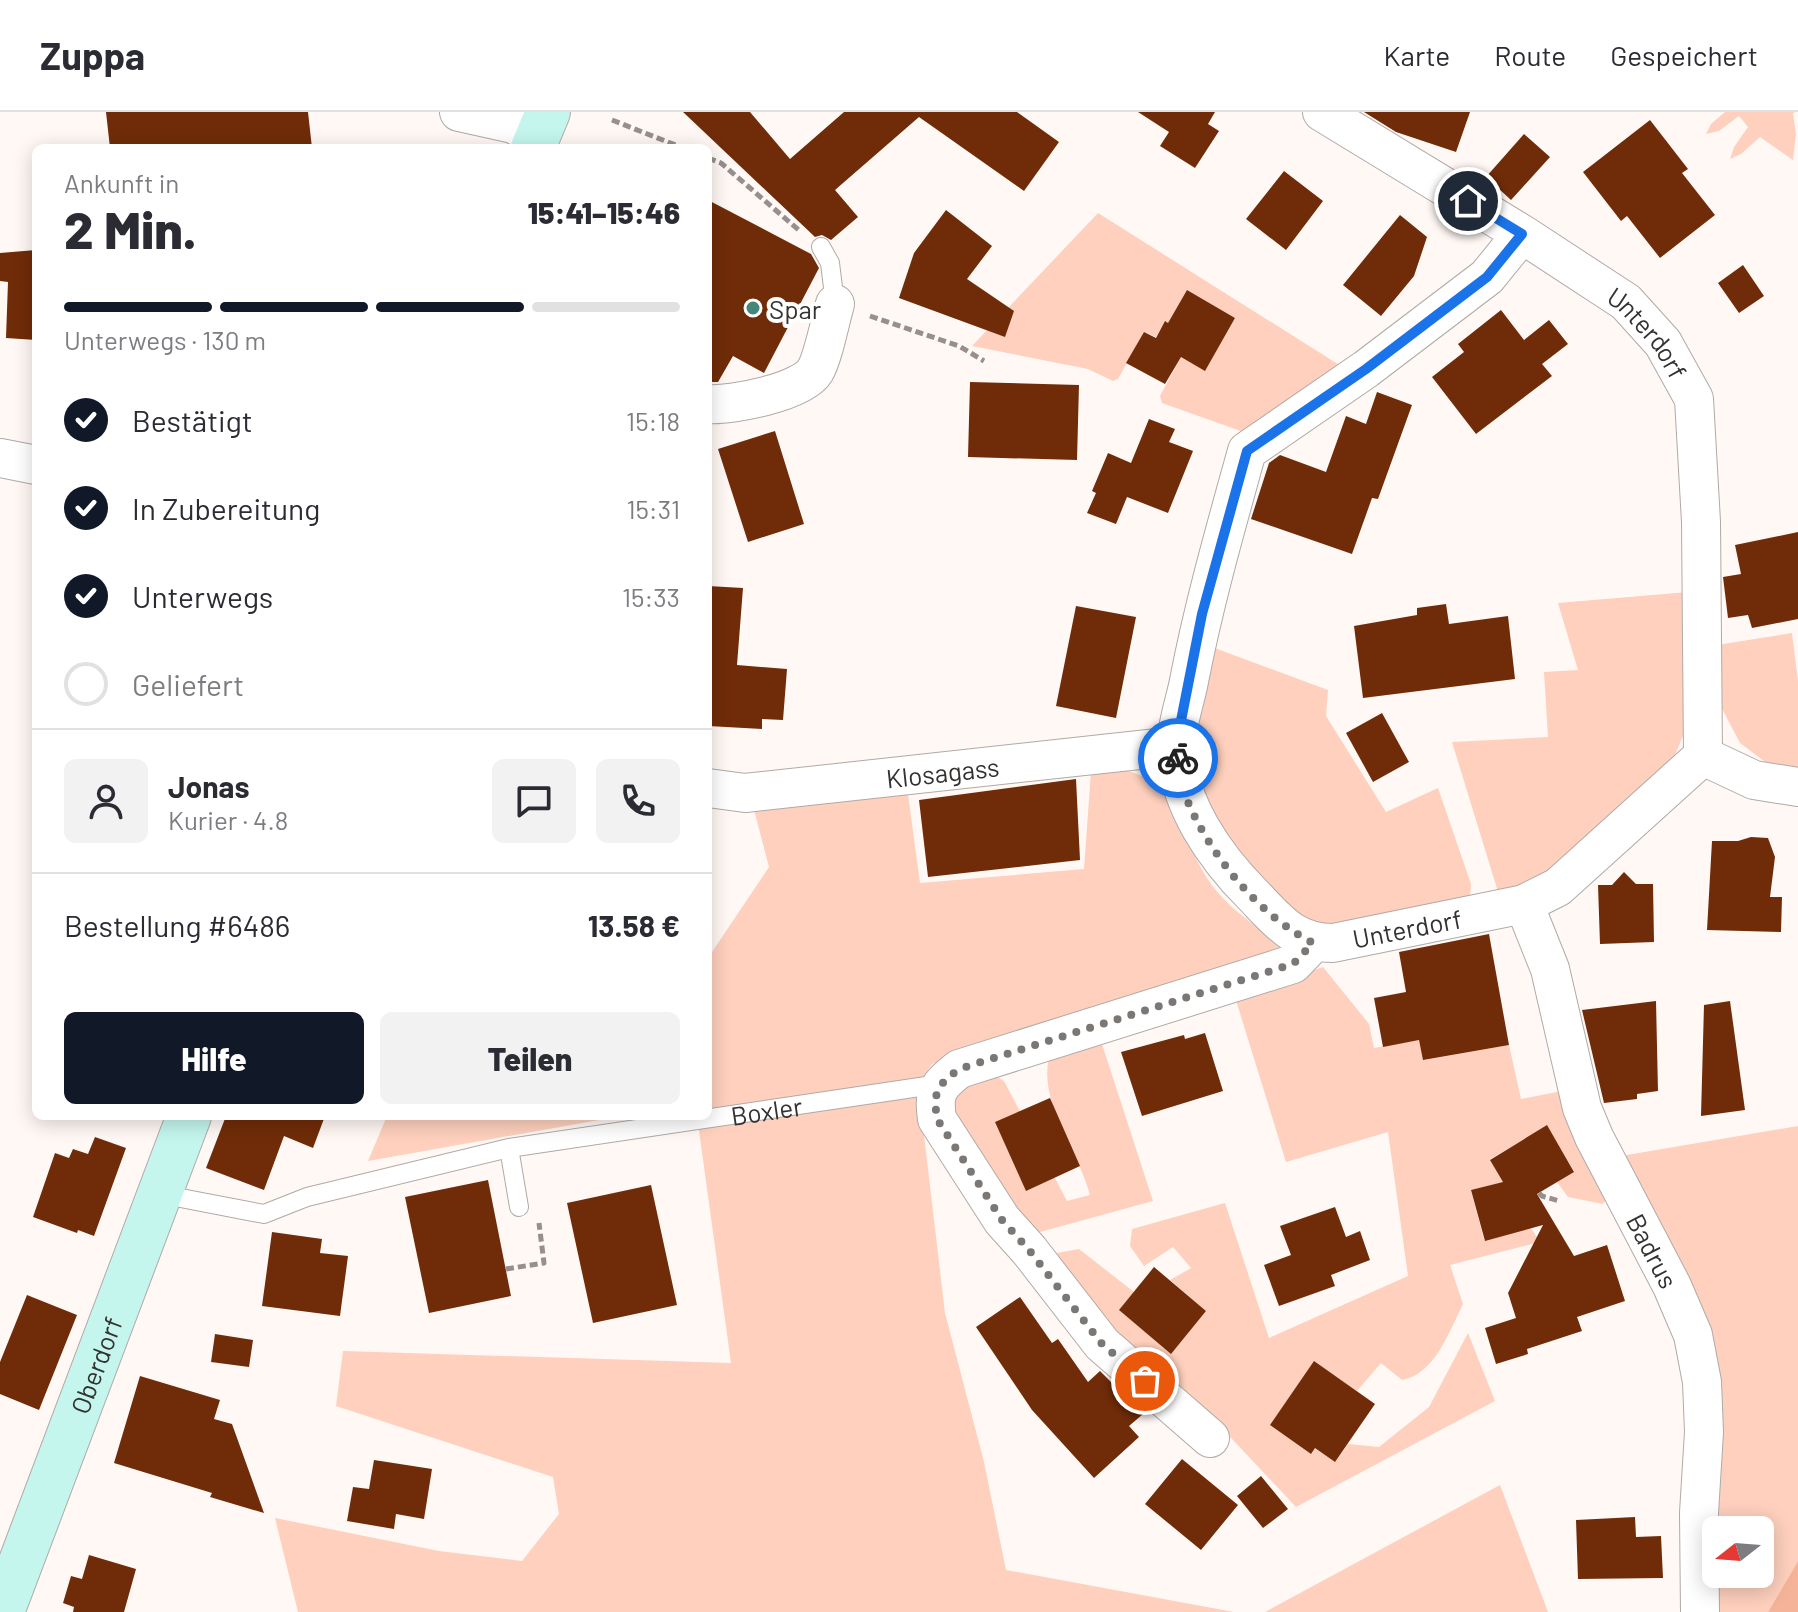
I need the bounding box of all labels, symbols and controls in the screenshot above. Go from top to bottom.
text: Zuppa [40,32,145,78]
text: Karte [1384,38,1450,72]
text: Route [1494,38,1566,72]
text: Gespeichert [1610,38,1758,72]
text: Ankunft in [64,167,179,198]
pin [1434,167,1502,235]
icon: home [1446,179,1490,223]
text: 15:41–15:46 [527,194,680,230]
text: 2 Min. [64,197,197,259]
street label: Unterdorf [1603,279,1695,383]
place label: Spar [769,293,822,324]
marker: Spar [744,299,762,317]
text: Unterwegs · 130 m [64,324,266,355]
icon: check [64,398,108,442]
text: Bestätigt [132,402,253,438]
text: 15:18 [626,405,680,436]
icon: check [64,486,108,530]
text: In Zubereitung [132,490,320,526]
text: 15:31 [626,493,680,524]
icon: check [64,574,108,618]
text: Unterwegs [132,578,273,614]
text: 15:33 [622,581,680,612]
text: Geliefert [132,666,244,702]
courier [1138,718,1218,798]
icon: bike [1156,736,1200,780]
street label: Klosagass [884,750,1001,793]
button: person [64,759,148,843]
button: chat [492,759,576,843]
button: phone [596,759,680,843]
text: Jonas [168,768,250,804]
text: Kurier · 4.8 [168,804,288,835]
street label: Unterdorf [1350,902,1464,954]
text: Bestellung #6486 [64,907,290,943]
text: 13.58 € [588,907,680,943]
button: Hilfe [64,1012,364,1104]
button: Teilen [380,1012,680,1104]
street label: Boxler [729,1089,805,1130]
street label: Badrus [1621,1208,1686,1293]
street label: Oberdorf [63,1312,127,1418]
pin [1111,1347,1179,1415]
icon: bag [1123,1359,1167,1403]
north arrow [1702,1516,1774,1588]
map controls [1702,1516,1774,1588]

